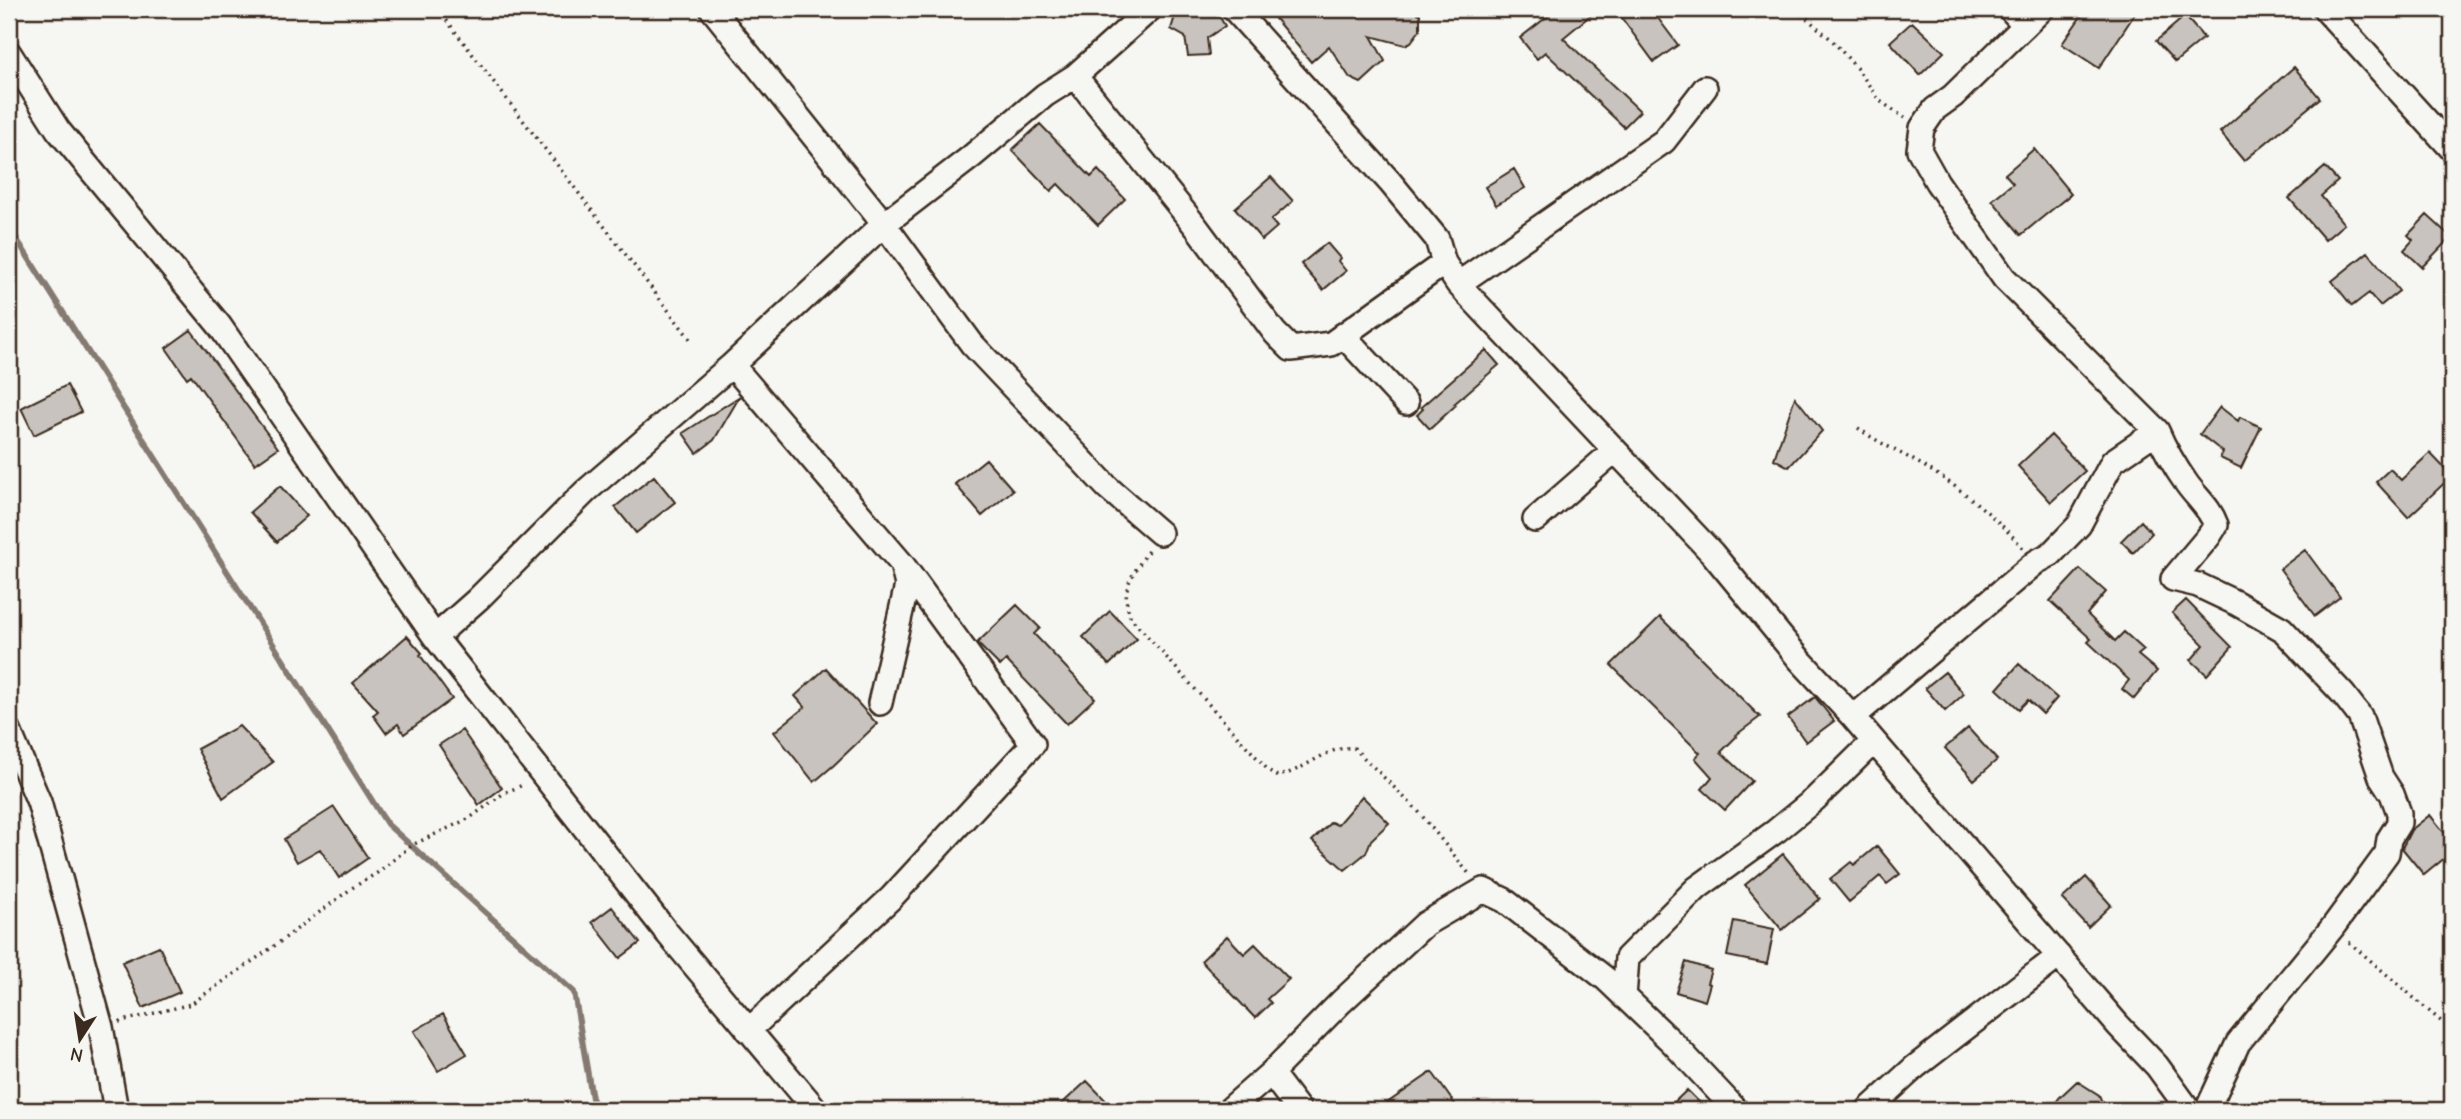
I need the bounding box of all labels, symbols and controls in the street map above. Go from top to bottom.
north arrow [46,1004,116,1074]
text: N [68,1043,85,1067]

